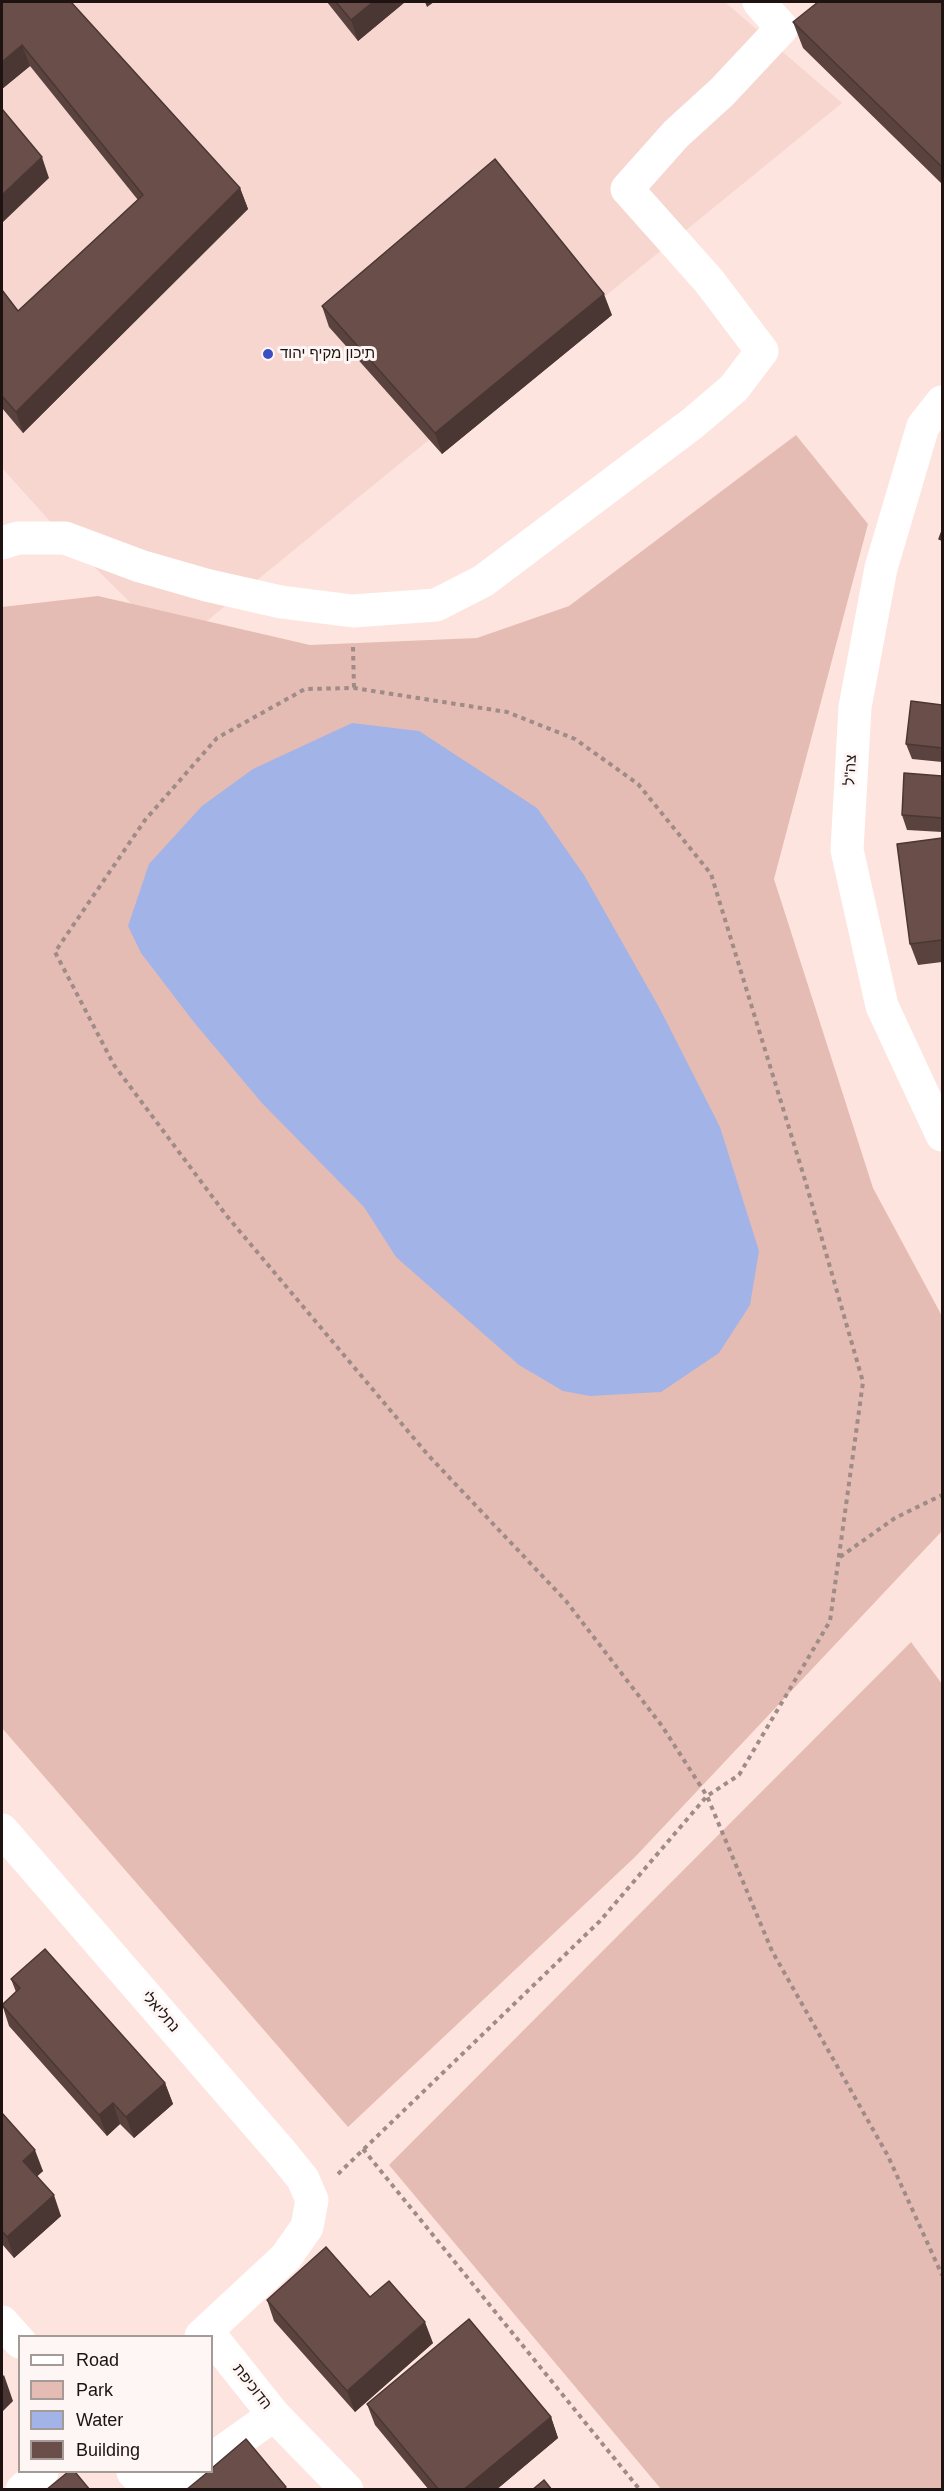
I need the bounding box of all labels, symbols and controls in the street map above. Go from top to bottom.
place label: תיכון מקיף יהוד [280,345,375,363]
marker: תיכון מקיף יהוד [261,347,275,361]
street label: צה"ל [841,754,861,786]
street label: נחליאלי [137,1988,183,2036]
legend [18,2335,213,2473]
text: Road [76,2350,119,2370]
street label: הדוכיפת [229,2361,275,2413]
text: Park [76,2380,113,2400]
text: Water [76,2410,123,2430]
text: Building [76,2440,140,2460]

